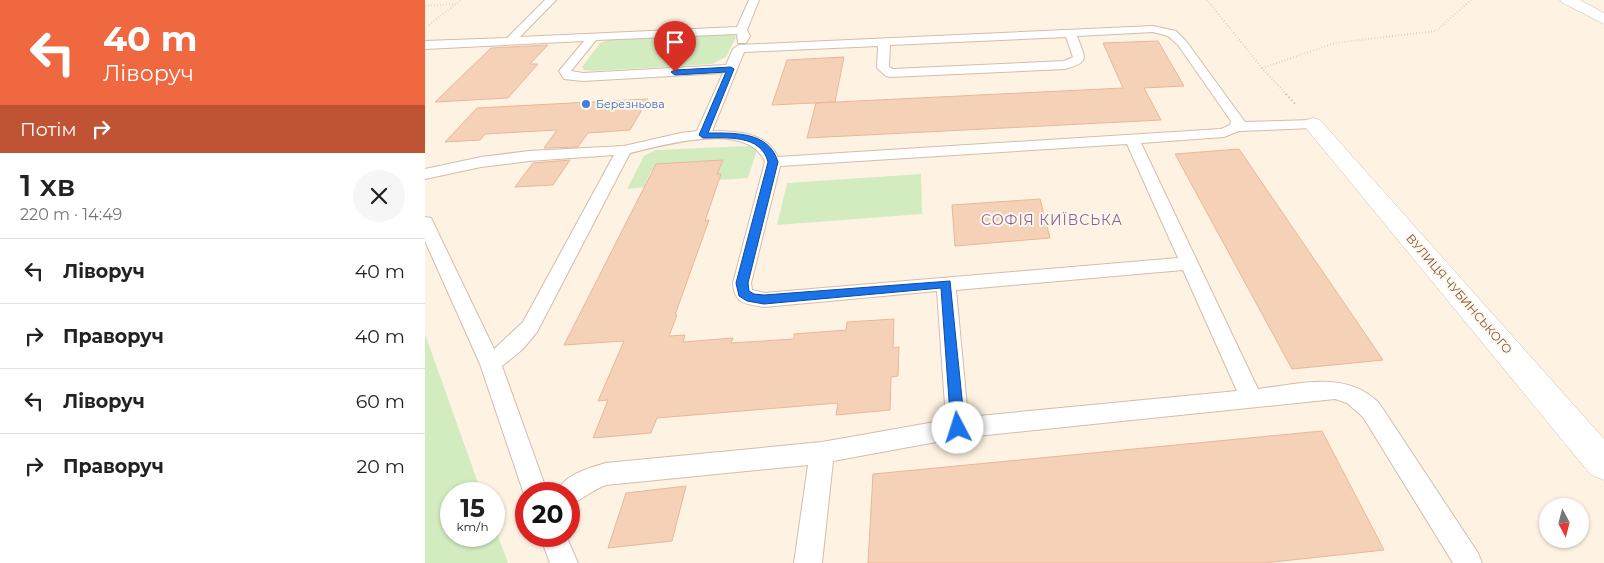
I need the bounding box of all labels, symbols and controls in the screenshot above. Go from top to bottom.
text: 40 m [103,17,198,60]
icon: left [20,20,85,85]
pin [654,21,696,72]
icon: arrive [661,28,689,56]
text: Ліворуч [103,60,194,87]
place label: Березньова [596,97,665,111]
marker: Березньова [580,98,592,110]
icon: right [87,115,115,143]
text: Потім [20,118,77,141]
text: 1 хв [20,167,75,204]
button: close [353,170,405,222]
text: 220 m · 14:49 [20,205,122,224]
district label: СОФІЯ КИЇВСЬКА [981,211,1123,229]
street label: ВУЛИЦЯ ЧУБИНСЬКОГО [1403,231,1516,357]
icon: left [20,257,48,285]
text: Ліворуч [63,260,145,283]
text: 40 m [355,260,405,283]
icon: right [20,322,48,350]
text: Праворуч [63,325,164,348]
text: 40 m [355,325,405,348]
icon: left [20,387,48,415]
text: Ліворуч [63,390,145,413]
text: 60 m [356,390,405,413]
position arrow [931,401,983,453]
icon: right [20,452,48,480]
text: Праворуч [63,455,164,478]
text: 20 m [357,455,405,478]
speed limit sign: 20 [515,482,580,547]
text: 15 [460,493,485,523]
north arrow [1539,498,1589,548]
map controls [1539,498,1589,548]
text: km/h [456,519,489,534]

